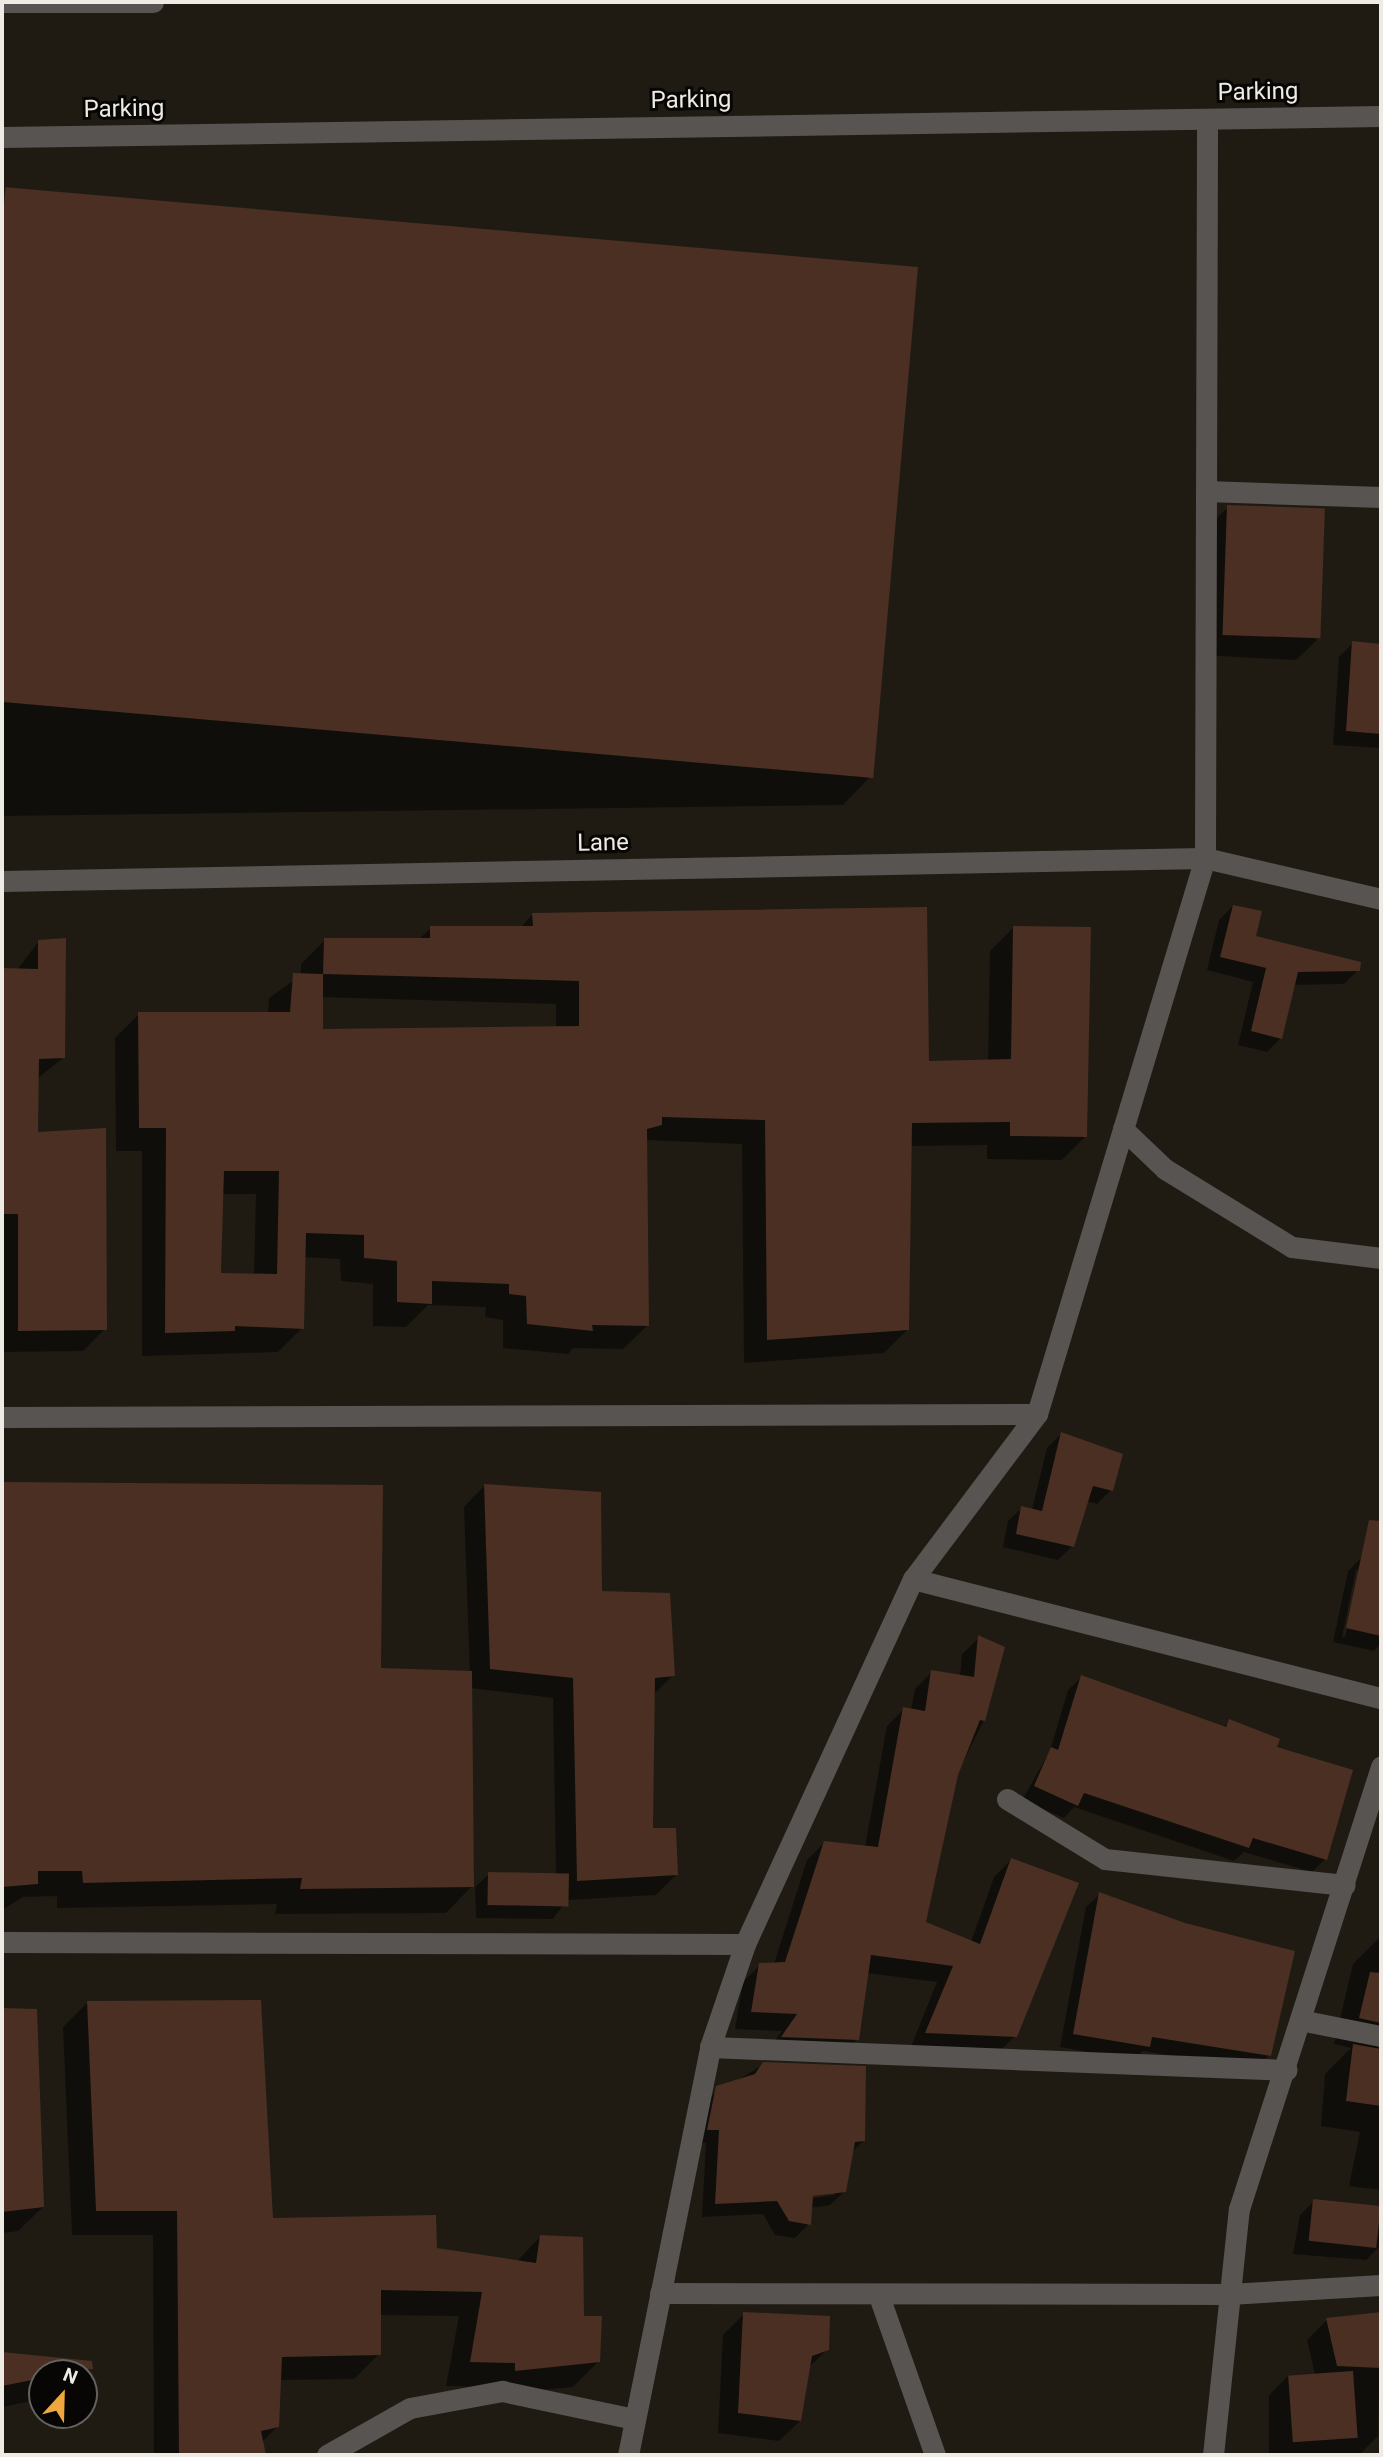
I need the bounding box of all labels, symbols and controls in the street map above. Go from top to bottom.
street label: Parking [1217,77,1299,107]
street label: Parking [650,85,732,115]
street label: Parking [83,94,165,124]
street label: Lane [577,828,629,858]
north arrow [28,2359,98,2429]
text: N [60,2363,81,2389]

